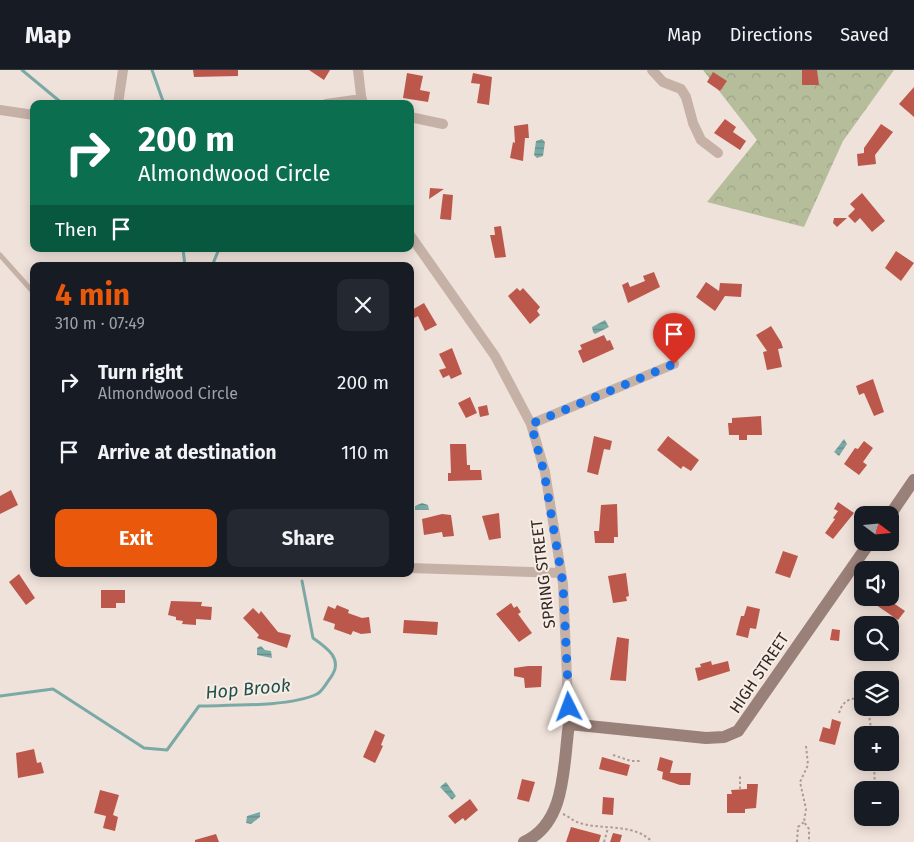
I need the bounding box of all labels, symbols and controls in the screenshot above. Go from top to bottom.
text: Map [25,21,71,49]
text: Map [667,24,702,46]
text: Directions [730,24,812,46]
text: Saved [840,24,889,46]
text: 200 m [138,118,235,160]
icon: right [55,120,120,185]
text: Almondwood Circle [138,160,330,187]
icon: arrive [107,215,135,243]
text: Then [55,218,97,241]
text: 4 min [55,277,130,313]
button: close [337,279,389,331]
pin [653,313,695,364]
text: 310 m · 07:49 [55,314,145,333]
icon: arrive [660,320,688,348]
text: Turn right [98,361,183,384]
icon: right [55,368,83,396]
text: 200 m [337,371,389,394]
text: Almondwood Circle [98,384,238,403]
icon: arrive [55,438,83,466]
text: Arrive at destination [98,441,277,464]
text: 110 m [341,441,389,464]
north arrow [854,506,899,551]
map controls [854,506,899,826]
button: Exit [55,509,217,567]
button: Share [227,509,389,567]
street label: SPRING STREET [527,518,559,629]
button: sound [854,561,899,606]
button: search [854,616,899,661]
street label: HIGH STREET [725,629,793,717]
button: layers [854,671,899,716]
water label: Hop Brook [205,674,292,704]
position arrow [542,680,594,732]
button: + [854,726,899,771]
button: − [854,781,899,826]

